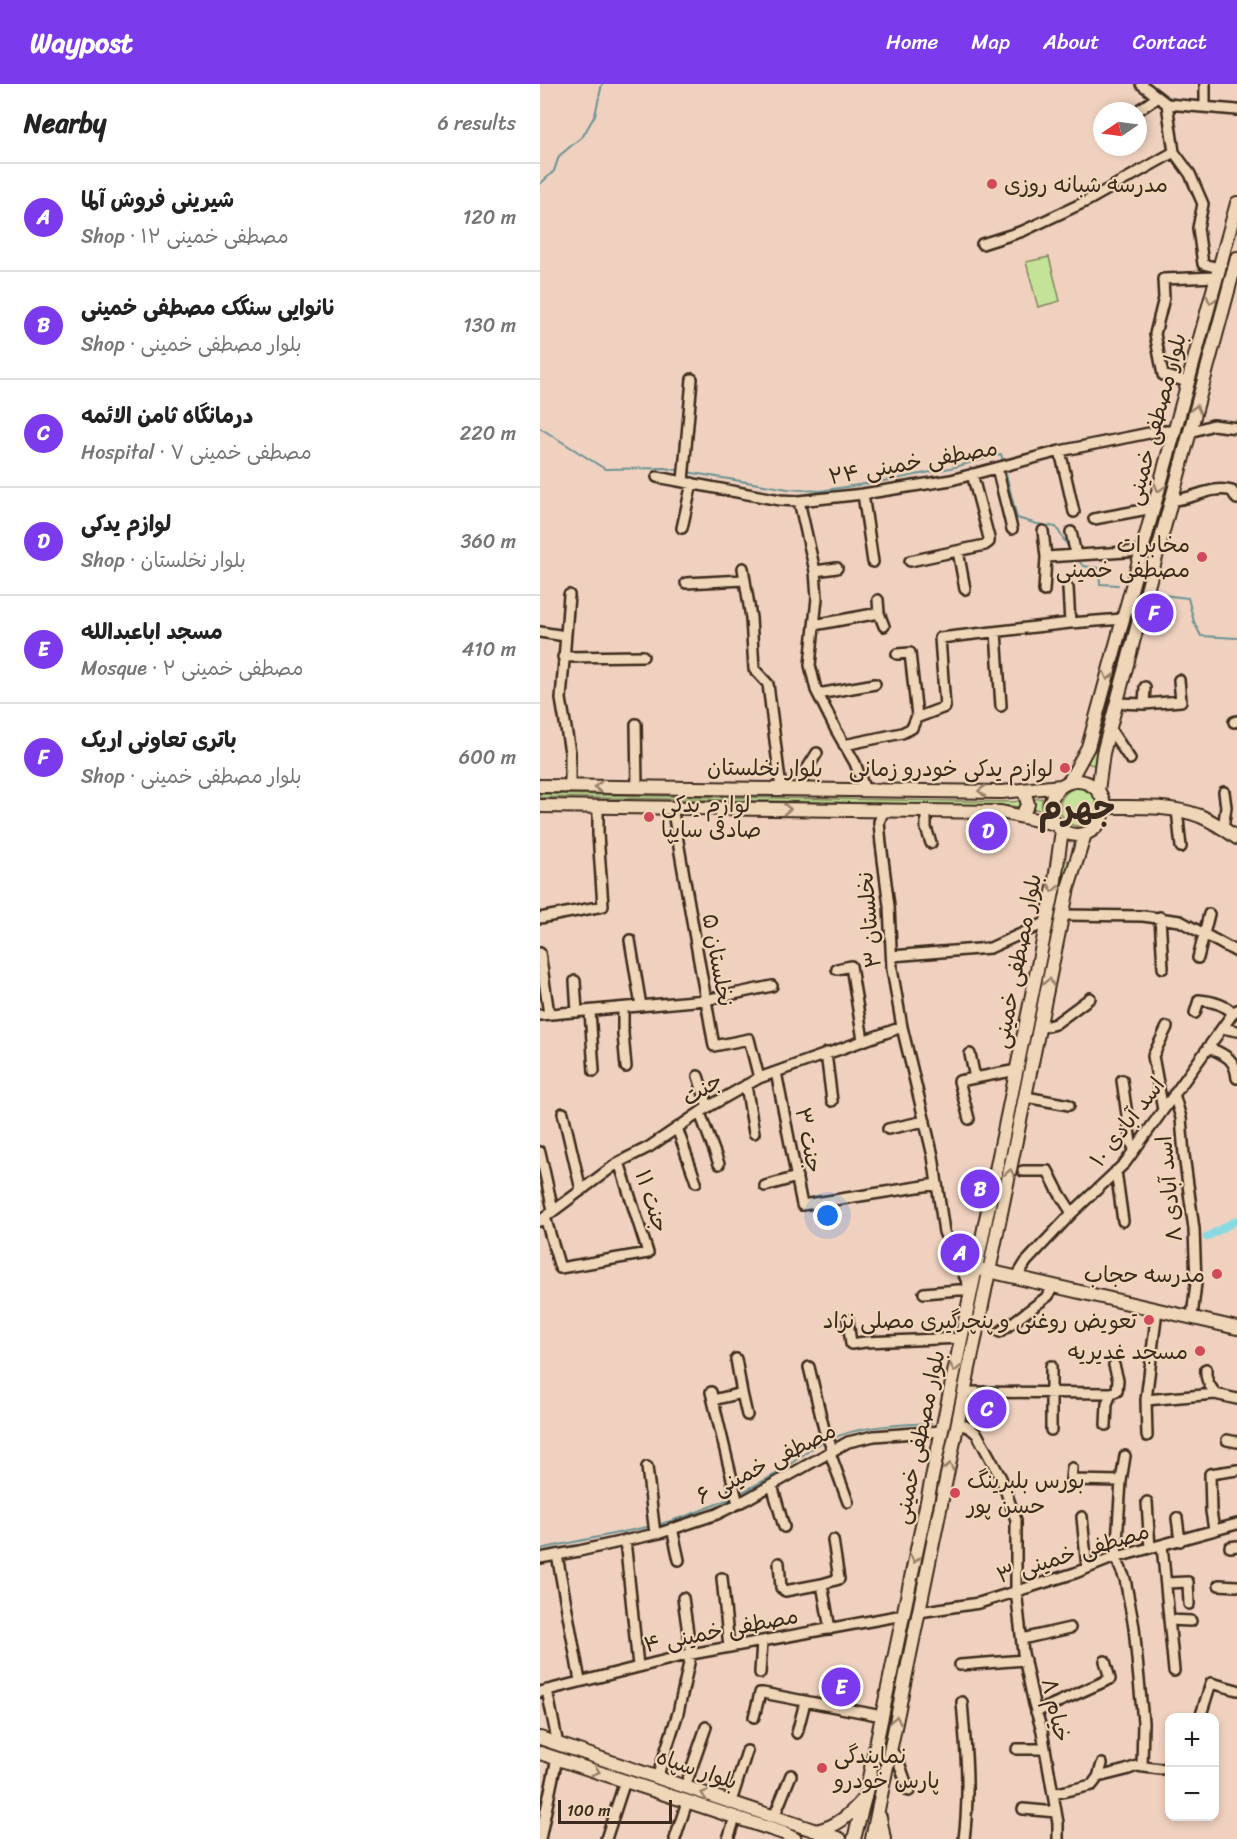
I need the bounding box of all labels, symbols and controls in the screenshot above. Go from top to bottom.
text: Waypost [30,18,133,67]
text: Home [886,23,938,61]
text: Map [971,23,1010,61]
text: About [1043,23,1100,61]
text: Contact [1133,23,1207,61]
text: Nearby [24,100,106,146]
north arrow [1093,102,1147,156]
text: 6 results [437,106,516,141]
place label: مدرسه شبانه روزی [1004,165,1168,204]
marker: مدرسه شبانه روزی [985,177,999,191]
text: شیرینی فروش آلما [81,180,234,219]
text: A [37,200,50,235]
text: 120 m [463,200,516,235]
text: Shop · مصطفی خمینی ۱۲ [81,219,289,254]
text: نانوایی سنگک مصطفی خمینی [81,288,336,327]
one-way arrow [1205,295,1218,305]
text: B [37,308,50,343]
text: 130 m [463,308,516,343]
text: Shop · بلوار مصطفی خمینی [81,327,302,362]
street label: بلوار مصطفی خمینی [1114,328,1198,510]
text: درمانگاه ثامن الائمه [81,396,253,435]
one-way arrow [1189,404,1202,414]
text: C [37,416,50,451]
text: 220 m [460,416,516,451]
street label: مصطفی خمینی ۲۴ [825,428,1001,496]
text: Hospital · مصطفی خمینی ۷ [81,435,312,470]
one-way arrow [1153,483,1166,493]
text: لوازم یدکی [81,504,171,543]
text: D [38,524,49,559]
text: 360 m [460,524,516,559]
place label: مخابرات مصطفی خمینی [1056,525,1190,589]
text: Shop · بلوار نخلستان [81,543,246,578]
marker: مخابرات مصطفی خمینی [1195,550,1209,564]
pin: F [1134,590,1174,636]
text: مسجد اباعبدالله [81,612,223,651]
text: E [38,632,49,667]
text: 410 m [462,632,516,667]
text: Mosque · مصطفی خمینی ۲ [81,651,303,686]
one-way arrow [1103,670,1115,681]
text: باتری تعاونی اریک [81,720,237,759]
text: F [38,740,49,775]
text: 600 m [459,740,516,775]
street label: بلوار نخلستان [707,747,823,789]
place label: لوازم یدکی خودرو زمانی [849,749,1053,788]
text: Shop · بلوار مصطفی خمینی [81,759,302,794]
marker: لوازم یدکی خودرو زمانی [1058,761,1072,775]
district label: جهرم [1039,778,1115,838]
one-way arrow [593,781,602,793]
place label: لوازم یدکی صادقی سایپا [661,785,761,849]
one-way arrow [977,785,986,797]
one-way arrow [783,803,792,815]
pin: D [968,808,1008,854]
marker: لوازم یدکی صادقی سایپا [642,810,656,824]
street label: نخلستان ۳ [845,870,893,970]
street label: بلوار مصطفی خمینی [981,870,1053,1052]
one-way arrow [1047,883,1060,893]
street label: نخلستان ۵ [691,910,745,1010]
one-way arrow [1042,978,1055,988]
street label: جنت [674,1061,730,1117]
street label: اسد آبادی ۱۰ [1079,1068,1175,1176]
street label: جنت ۳ [784,1104,834,1176]
street label: اسد آبادی ۸ [1144,1134,1194,1244]
street label: جنت ۱۱ [624,1164,680,1238]
pin: B [960,1166,1000,1212]
one-way arrow [1003,1169,1016,1179]
your location [813,1201,842,1230]
pin: A [940,1230,980,1276]
place label: مدرسه حجاب [1084,1255,1205,1294]
marker: مدرسه حجاب [1210,1267,1224,1281]
place label: تعویض روغنی و پنچرگیری مصلی نژاد [823,1301,1138,1340]
marker: تعویض روغنی و پنچرگیری مصلی نژاد [1142,1313,1156,1327]
place label: مسجد غدیریه [1068,1332,1188,1371]
marker: مسجد غدیریه [1193,1344,1207,1358]
street label: بلوار مصطفی خمینی [882,1346,956,1528]
one-way arrow [949,1363,962,1373]
pin: C [968,1386,1006,1432]
street label: مصطفی خمینی ۶ [689,1411,843,1515]
place label: بورس بلبرینگ حسن پور [965,1461,1085,1525]
one-way arrow [942,1463,955,1473]
marker: بورس بلبرینگ حسن پور [948,1486,962,1500]
street label: مصطفی خمینی ۳ [992,1511,1154,1595]
one-way arrow [909,1554,922,1564]
street label: مصطفی خمینی ۴ [640,1596,802,1664]
pin: E [822,1664,860,1710]
street label: خیام ۸ [1030,1674,1082,1746]
map controls [1165,1713,1219,1821]
button: + [1165,1713,1219,1767]
one-way arrow [889,1715,902,1725]
place label: نمایندگی پارس خودرو [832,1736,940,1800]
street label: بلوار سپاه [651,1737,743,1801]
marker: نمایندگی پارس خودرو [815,1761,829,1775]
one-way arrow [590,1764,600,1777]
button: − [1165,1767,1219,1821]
one-way arrow [700,1788,711,1801]
text: 100 m [567,1796,611,1825]
scale bar [558,1797,672,1824]

